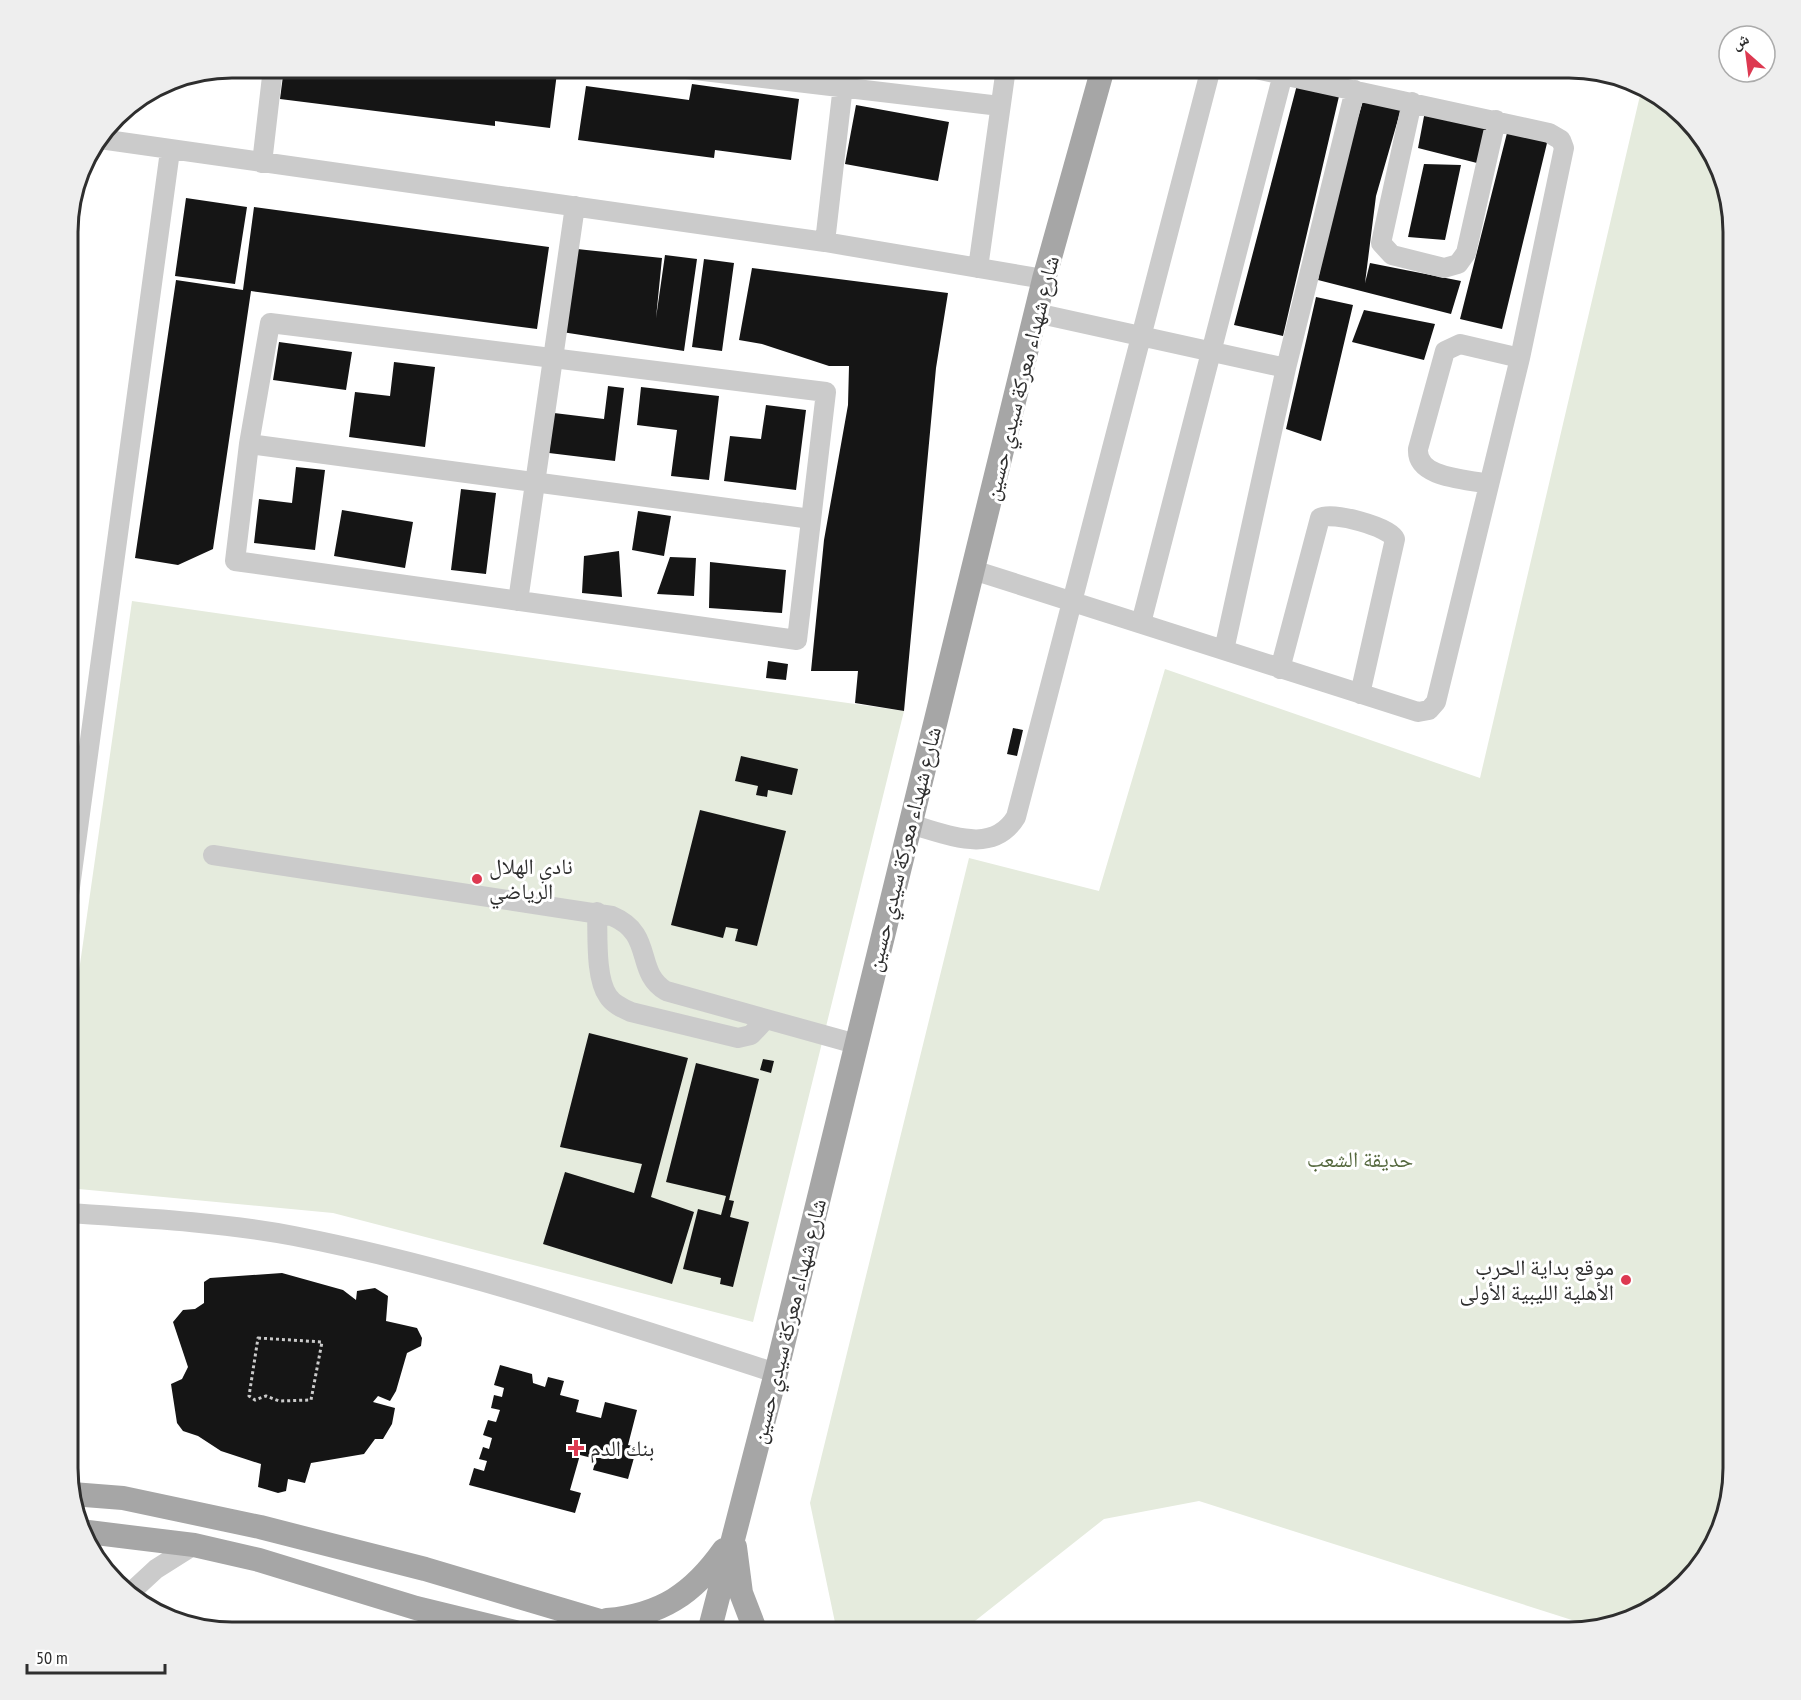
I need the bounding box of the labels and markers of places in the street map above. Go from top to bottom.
place label: نادي الهلال الرياضي [489,852,573,909]
marker: نادي الهلال الرياضي [470,872,484,886]
place label: موقع بداية الحرب الأهلية الليبية الأولى [1459,1253,1614,1306]
marker: موقع بداية الحرب الأهلية الليبية الأولى [1619,1273,1633,1287]
place label: بنك الدم [590,1434,654,1463]
marker: بنك الدم [567,1439,585,1457]

